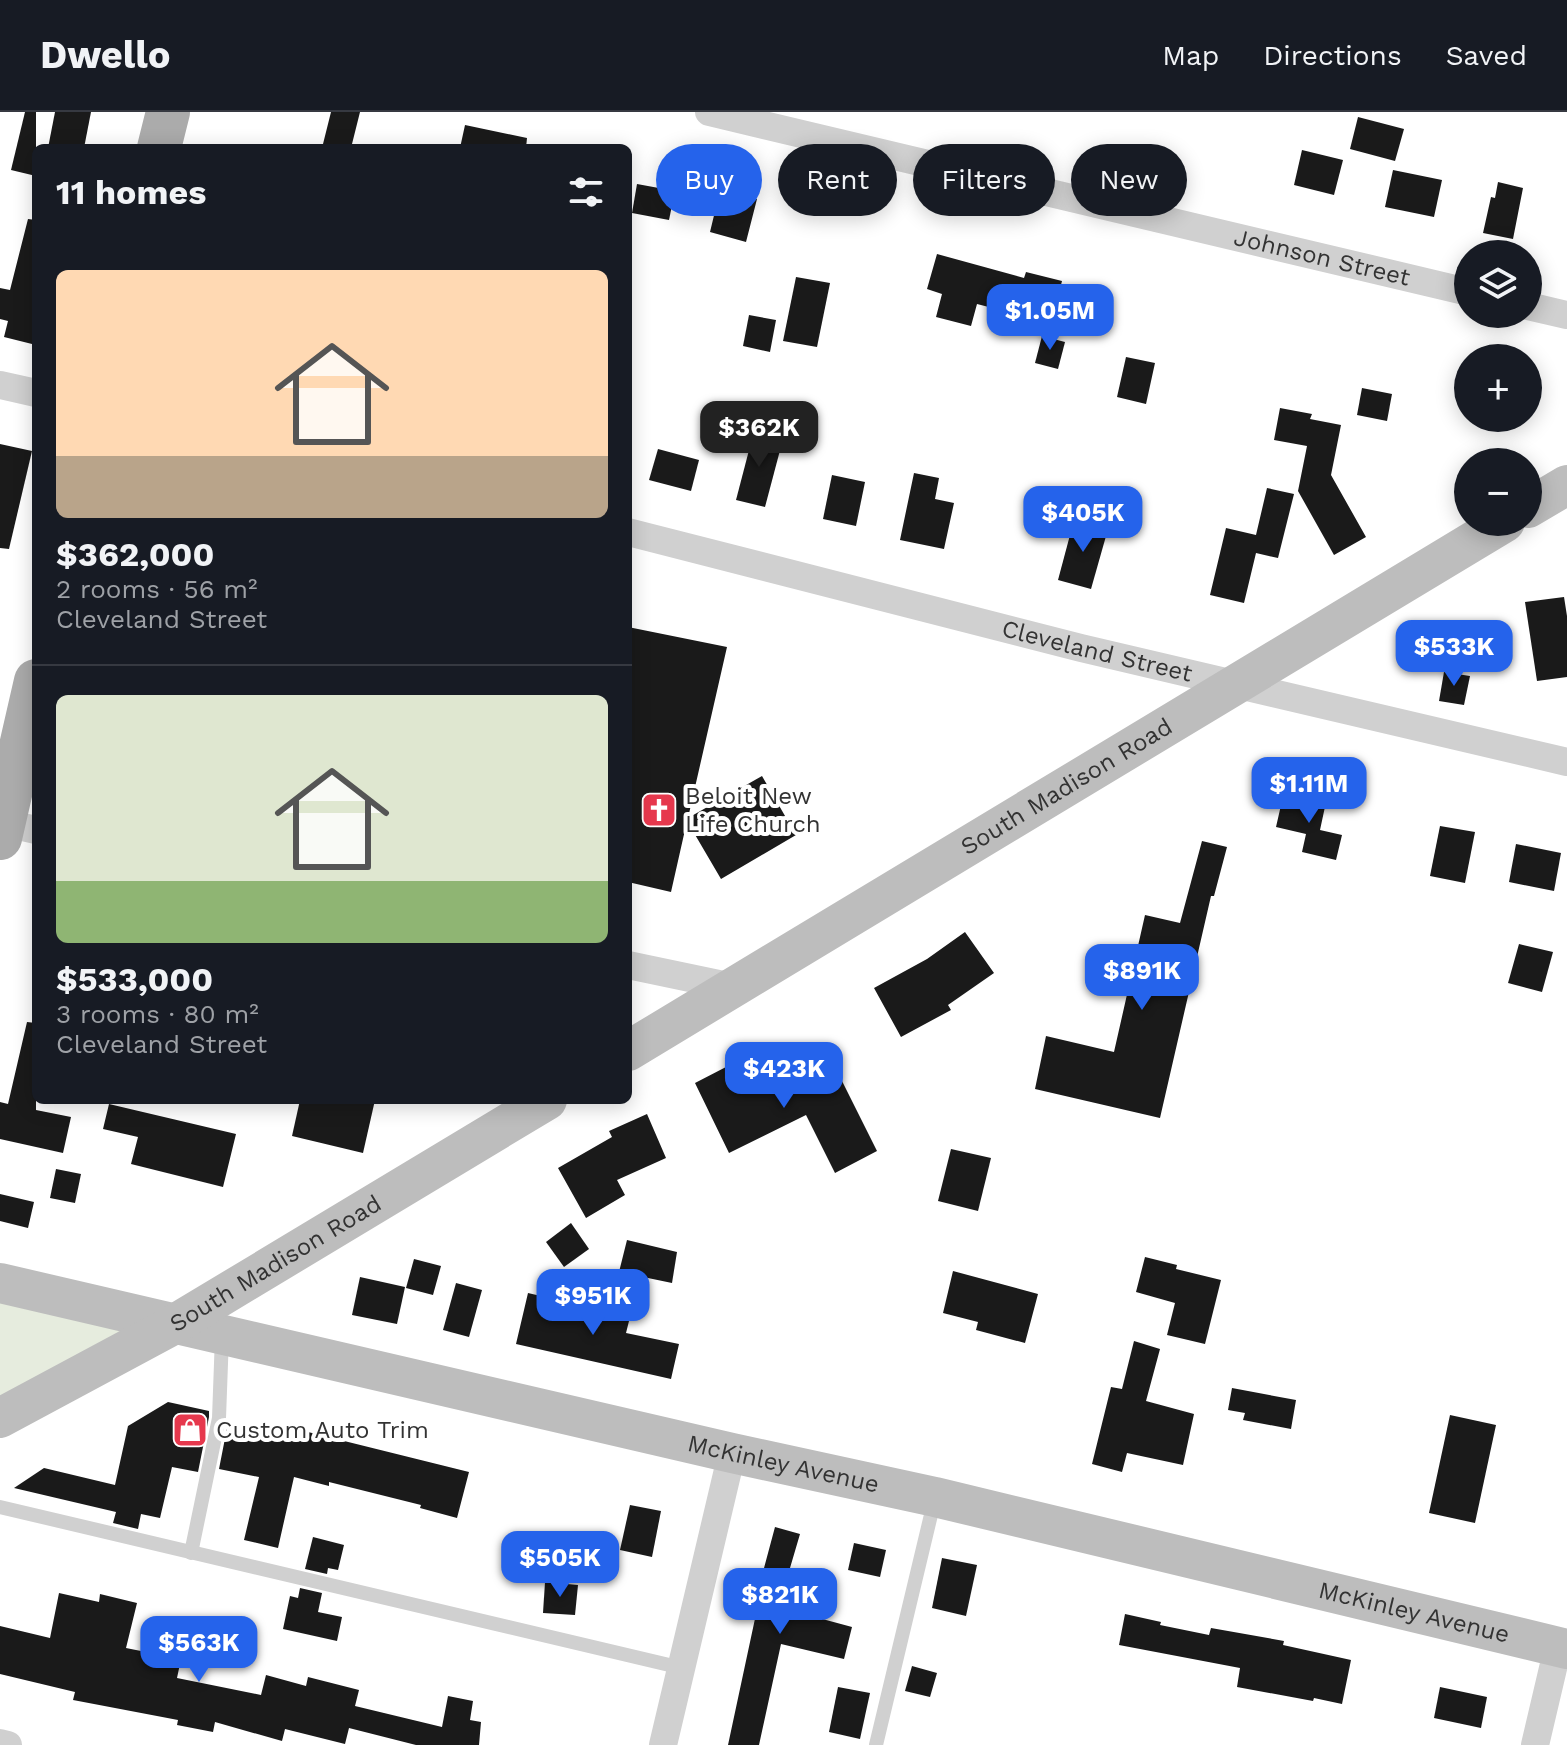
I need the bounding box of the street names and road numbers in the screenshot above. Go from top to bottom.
street label: Johnson Street [1231,223,1413,292]
street label: Cleveland Street [999,614,1195,688]
street label: South Madison Road [956,712,1177,861]
street label: South Madison Road [165,1189,386,1338]
street label: McKinley Avenue [685,1429,882,1499]
street label: McKinley Avenue [1316,1576,1512,1649]

